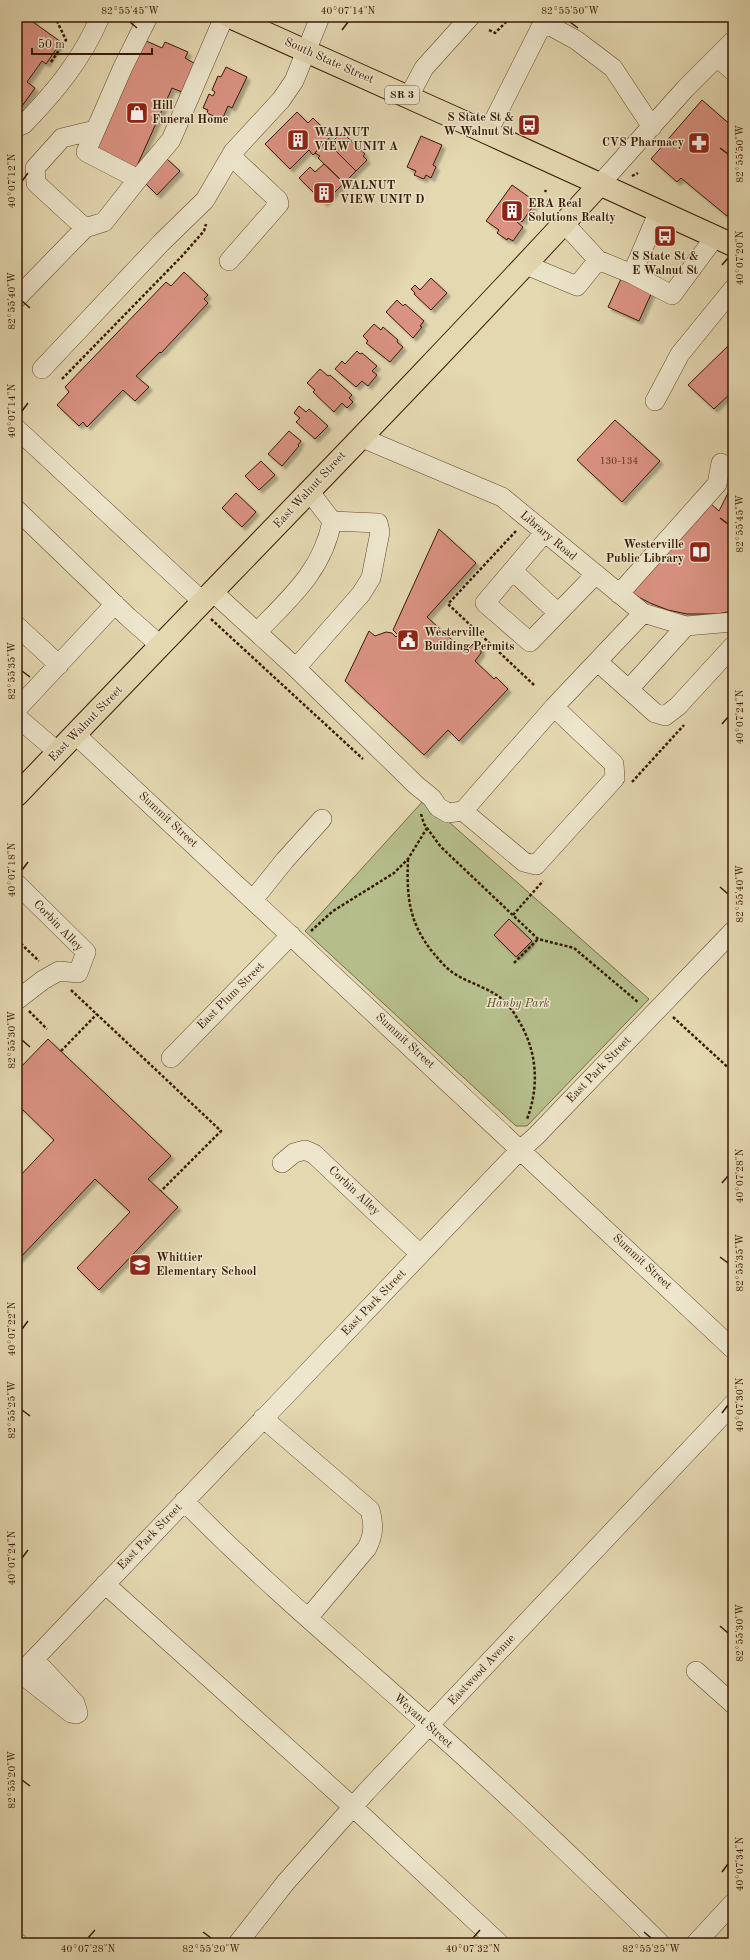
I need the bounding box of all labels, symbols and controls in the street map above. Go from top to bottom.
text: 82°55'45"W [101,6,159,16]
text: 40°07'14"N [321,6,376,16]
text: 82°55'50"W [541,6,599,16]
scale bar [32,30,152,56]
street label: South State Street [283,36,375,86]
text: 50 m [38,38,65,51]
road number: SR 3 [385,86,419,104]
shop icon: Hill Funeral Home [124,100,150,126]
place label: Hill Funeral Home [152,100,229,126]
place label: S State St & W Walnut St [443,112,515,138]
bus stop icon: S State St & W Walnut St [516,112,542,138]
text: 82°55'50"W [735,125,745,183]
building icon: WALNUT VIEW UNIT A [285,127,311,153]
place label: WALNUT VIEW UNIT A [314,127,398,153]
pharmacy icon: CVS Pharmacy [686,130,712,156]
place label: CVS Pharmacy [602,137,684,149]
text: 40°07'12"N [7,153,17,208]
building icon: WALNUT VIEW UNIT D [311,180,337,206]
place label: WALNUT VIEW UNIT D [340,180,424,206]
building icon: ERA Real Solutions Realty [499,198,525,224]
place label: ERA Real Solutions Realty [528,198,616,224]
bus stop icon: S State St & E Walnut St [652,223,678,249]
text: 40°07'20"N [735,230,745,285]
place label: S State St & E Walnut St [632,251,699,277]
text: 82°55'40"W [7,272,17,330]
text: 40°07'14"N [7,383,17,438]
street label: East Walnut Street [271,449,349,531]
house number: 130-134 [600,456,638,466]
text: 82°55'45"W [735,495,745,553]
street label: Library Road [517,509,579,563]
place label: Westerville Public Library [606,539,684,565]
library icon: Westerville Public Library [687,539,713,565]
public building icon: Westerville Building Permits [395,627,421,653]
place label: Westerville Building Permits [424,627,514,653]
text: 82°55'35"W [7,642,17,700]
street label: East Walnut Street [47,684,125,764]
text: 40°07'24"N [735,689,745,744]
street label: Summit Street [136,790,200,850]
text: 40°07'18"N [7,842,17,897]
text: 82°55'40"W [735,865,745,923]
street label: Corbin Alley [31,898,86,954]
street label: East Plum Street [195,960,267,1032]
park label: Hanby Park [486,998,550,1010]
text: 82°55'30"W [7,1011,17,1069]
street label: Summit Street [373,1011,437,1071]
street label: East Park Street [565,1035,633,1105]
text: 40°07'28"N [735,1148,745,1203]
street label: Corbin Alley [326,1164,383,1218]
street label: Summit Street [610,1232,674,1292]
text: 82°55'35"W [735,1234,745,1292]
school or university icon: Whittier Elementary School [127,1252,153,1278]
place label: Whittier Elementary School [156,1252,257,1278]
street label: East Park Street [340,1268,408,1338]
text: 40°07'22"N [7,1301,17,1356]
text: 40°07'30"N [735,1377,745,1432]
text: 82°55'25"W [7,1381,17,1439]
street label: East Park Street [116,1502,184,1572]
text: 40°07'24"N [7,1530,17,1585]
text: 82°55'30"W [735,1604,745,1662]
street label: Eastwood Avenue [446,1632,518,1708]
street label: Weyant Street [391,1691,455,1751]
text: 82°55'20"W [7,1751,17,1809]
text: 40°07'34"N [735,1836,745,1891]
text: 40°07'28"N [61,1944,116,1954]
text: 82°55'20"W [182,1944,240,1954]
text: 40°07'32"N [446,1944,501,1954]
text: 82°55'25"W [622,1944,680,1954]

